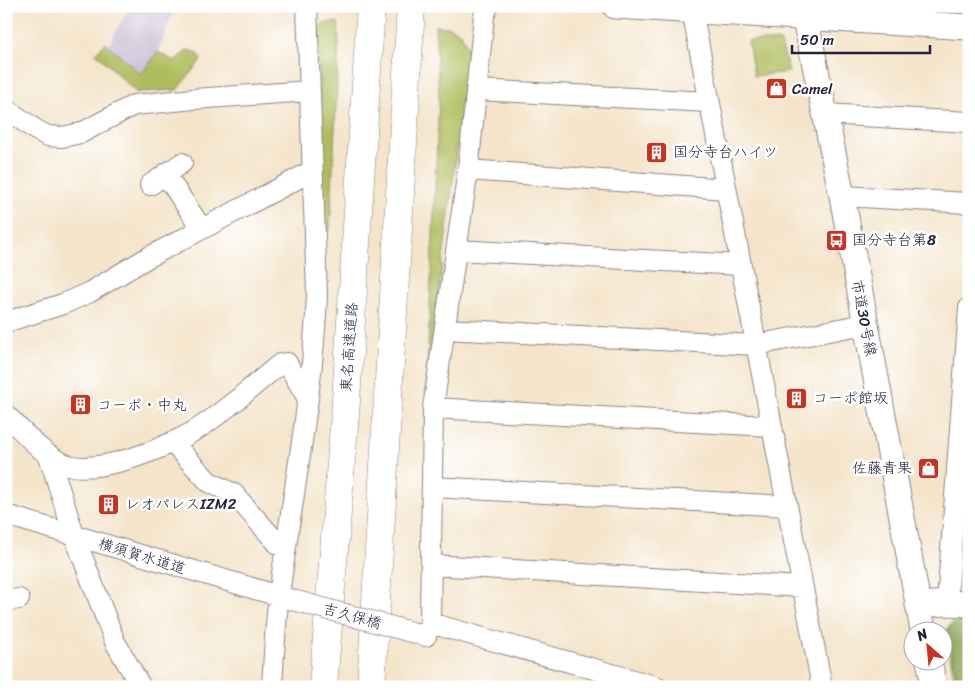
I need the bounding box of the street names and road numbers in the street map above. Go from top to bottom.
street label: 市道30号線 [844,277,884,359]
street label: 東名高速道路 [333,301,365,393]
street label: 横須賀水道道 [95,530,189,582]
street label: 吉久保橋 [320,596,384,636]

